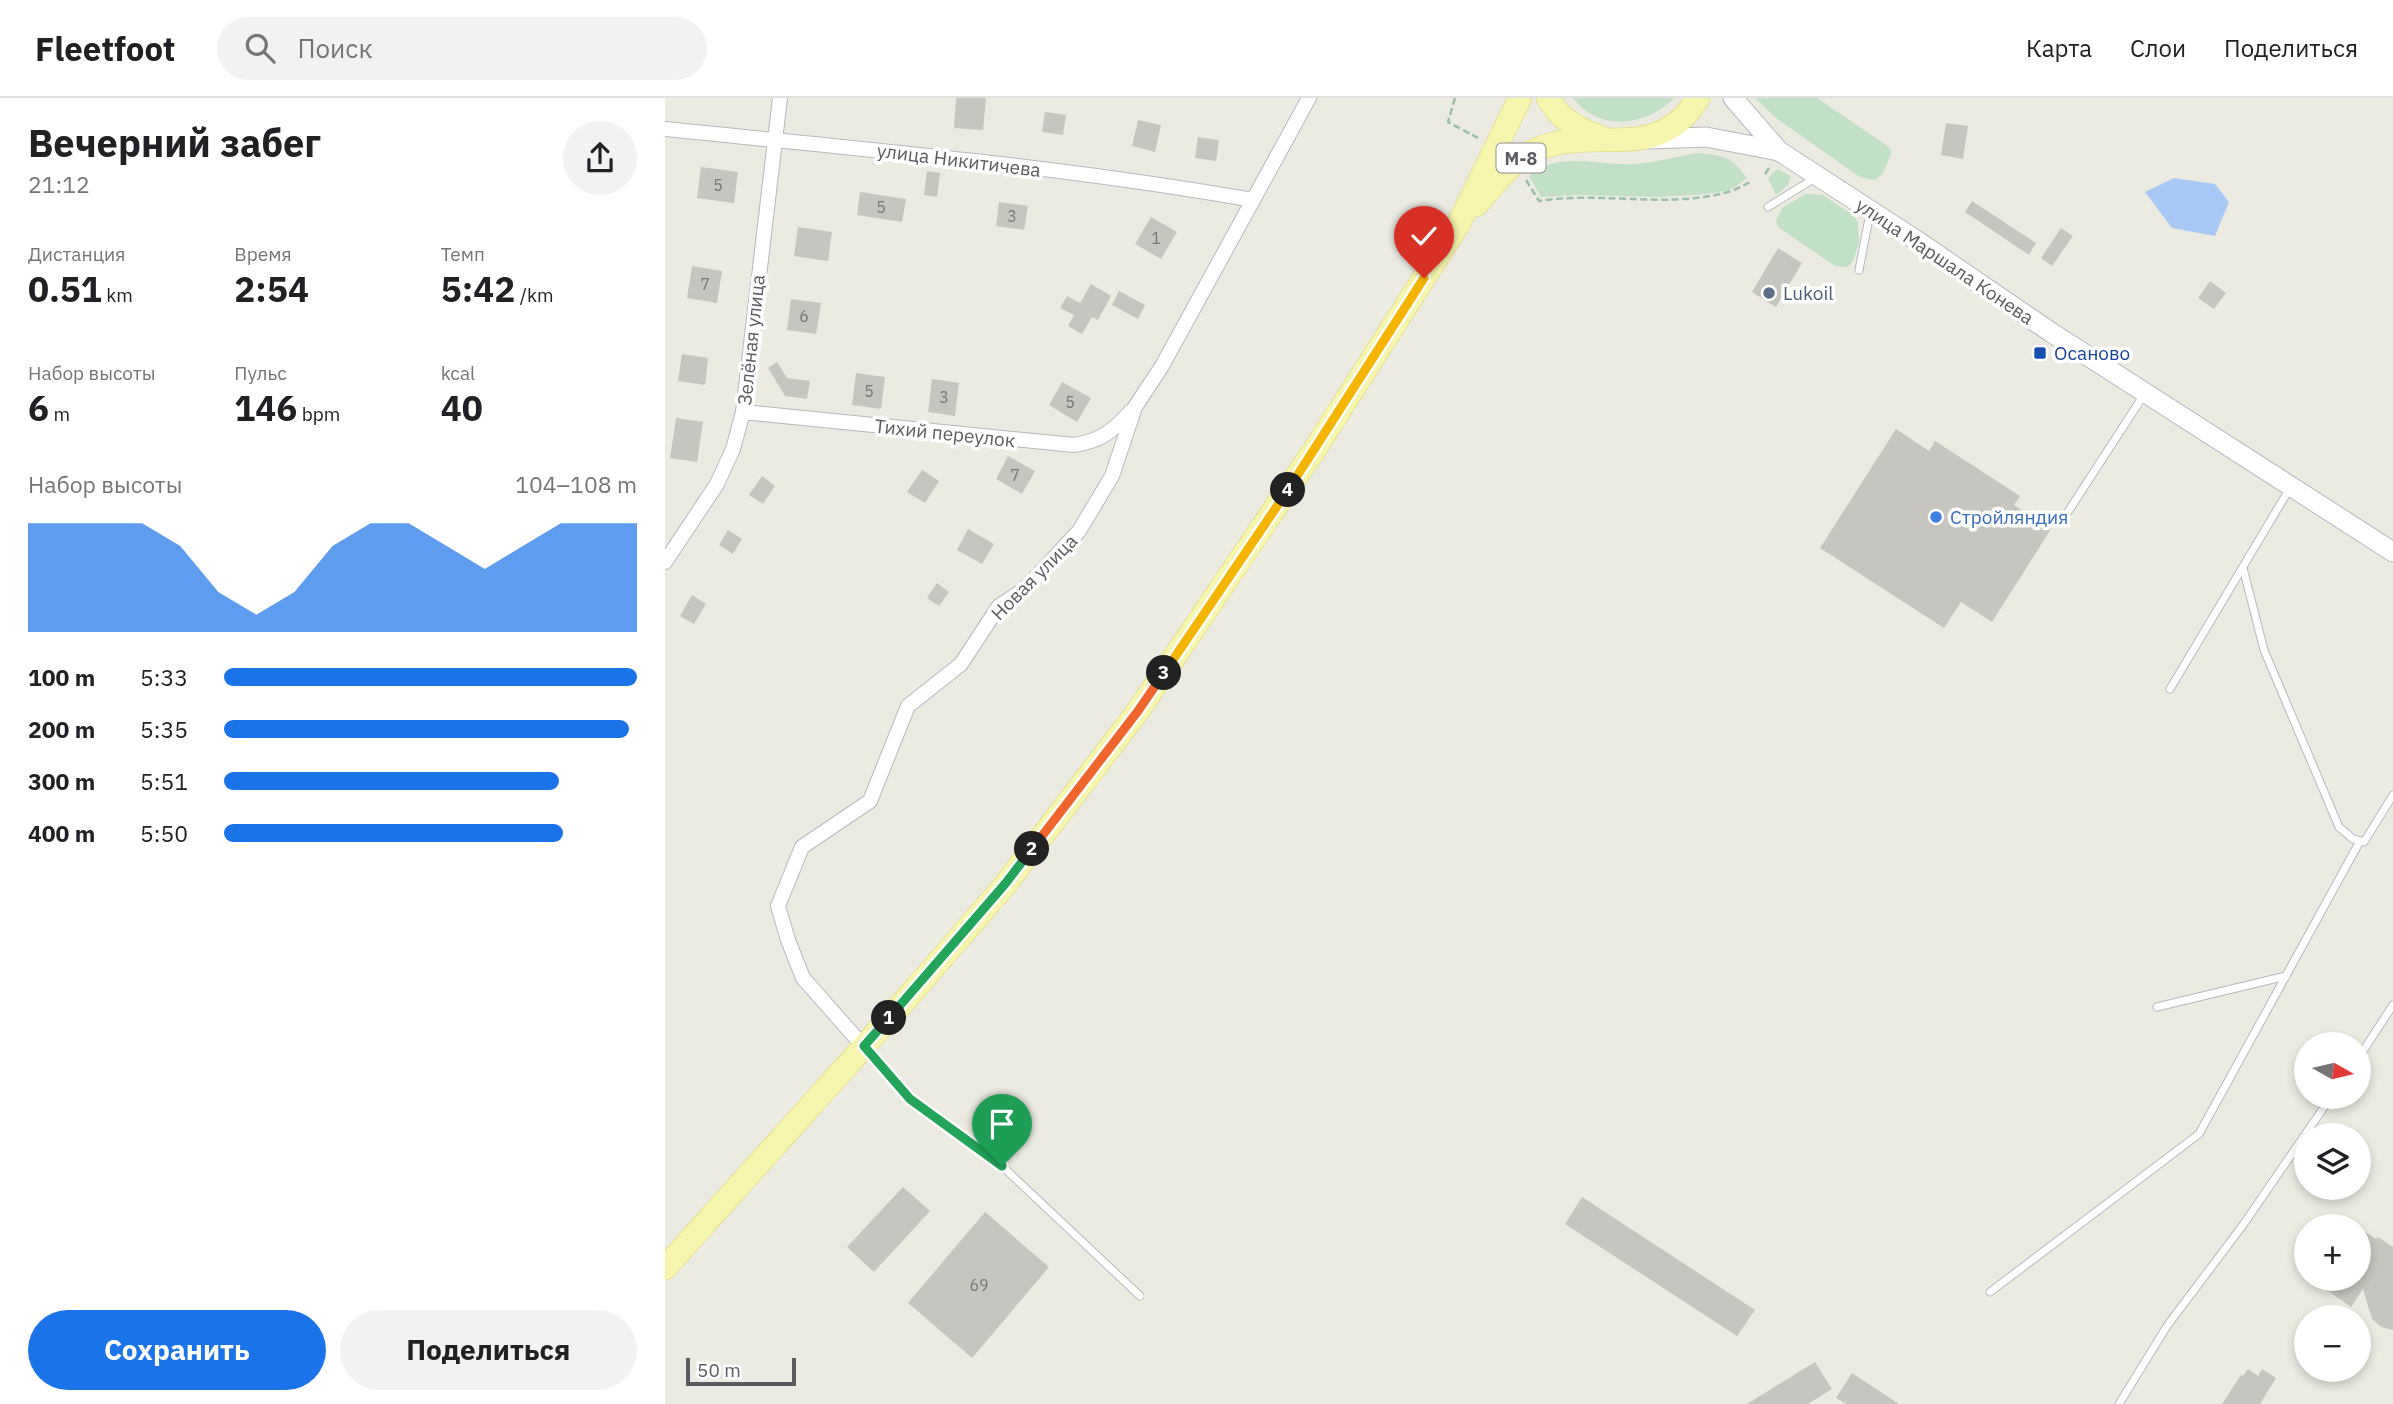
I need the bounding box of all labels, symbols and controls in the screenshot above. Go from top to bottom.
search box [217,17,707,80]
text: Fleetfoot [35,27,175,70]
icon: search [241,29,279,67]
text: Поиск [297,31,373,65]
text: Карта [2026,32,2092,64]
text: Слои [2130,32,2186,64]
text: Поделиться [2224,32,2358,64]
text: Вечерний забег [28,118,321,167]
button: share [563,121,637,195]
street label: улица Никитичева [876,138,1042,182]
road number: М-8 [1497,144,1545,172]
text: 21:12 [28,169,90,199]
house number: 5 [713,175,723,195]
street label: улица Маршала Конева [1851,192,2039,330]
house number: 5 [876,197,886,217]
house number: 3 [1007,206,1017,226]
pin [1394,206,1454,278]
icon: check [1405,217,1443,255]
house number: 1 [1151,228,1161,248]
text: Дистанция [28,242,125,266]
text: Время [234,242,292,266]
text: Темп [441,242,485,266]
text: 0.51 [28,266,102,312]
text: 2:54 [234,266,309,312]
text: 5:42 [441,266,515,312]
street label: Зелёная улица [732,273,770,407]
house number: 7 [700,274,710,294]
place label: Lukoil [1783,281,1833,305]
text: km [102,283,133,307]
text: /km [515,283,554,307]
marker: Lukoil [1761,285,1777,301]
house number: 6 [799,306,809,326]
place label: Осаново [2054,341,2130,365]
marker: Осаново [2032,345,2048,361]
text: Набор высоты [28,361,155,385]
text: Пульс [234,361,287,385]
text: kcal [441,361,475,385]
house number: 5 [864,381,874,401]
text: 6 [28,385,49,431]
text: 146 [234,385,297,431]
text: 40 [441,385,483,431]
house number: 3 [939,387,949,407]
house number: 5 [1065,392,1075,412]
text: m [49,402,70,426]
text: bpm [297,402,340,426]
street label: Тихий переулок [873,414,1017,452]
house number: 7 [1010,465,1020,485]
text: Набор высоты [28,469,182,499]
text: 104–108 m [515,469,637,499]
pin: 4 [1271,472,1305,508]
text: 4 [1282,477,1293,501]
place label: Стройляндия [1950,505,2068,529]
marker: Стройляндия [1928,509,1944,525]
street label: Новая улица [986,529,1082,625]
pin: 3 [1147,656,1181,690]
text: 3 [1158,660,1169,684]
text: 100 m [28,662,95,692]
text: 5:33 [140,662,188,692]
text: 200 m [28,714,95,744]
text: 5:35 [140,714,188,744]
text: 300 m [28,766,95,796]
text: 5:51 [140,766,188,796]
text: 400 m [28,818,95,848]
text: 5:50 [140,818,188,848]
pin: 2 [1015,832,1049,866]
text: 2 [1026,836,1037,860]
pin: 1 [871,1000,907,1035]
text: 1 [883,1005,894,1029]
north arrow [2294,1032,2371,1110]
map controls [2294,1032,2371,1382]
pin [972,1094,1032,1166]
icon: arrive [983,1105,1021,1143]
button: layers [2294,1123,2371,1200]
button: + [2294,1214,2371,1291]
house number: 69 [969,1275,989,1295]
button: − [2294,1305,2371,1382]
button: Сохранить [28,1310,326,1390]
button: Поделиться [340,1310,637,1390]
scale bar [686,1355,796,1387]
text: 50 m [697,1358,741,1382]

